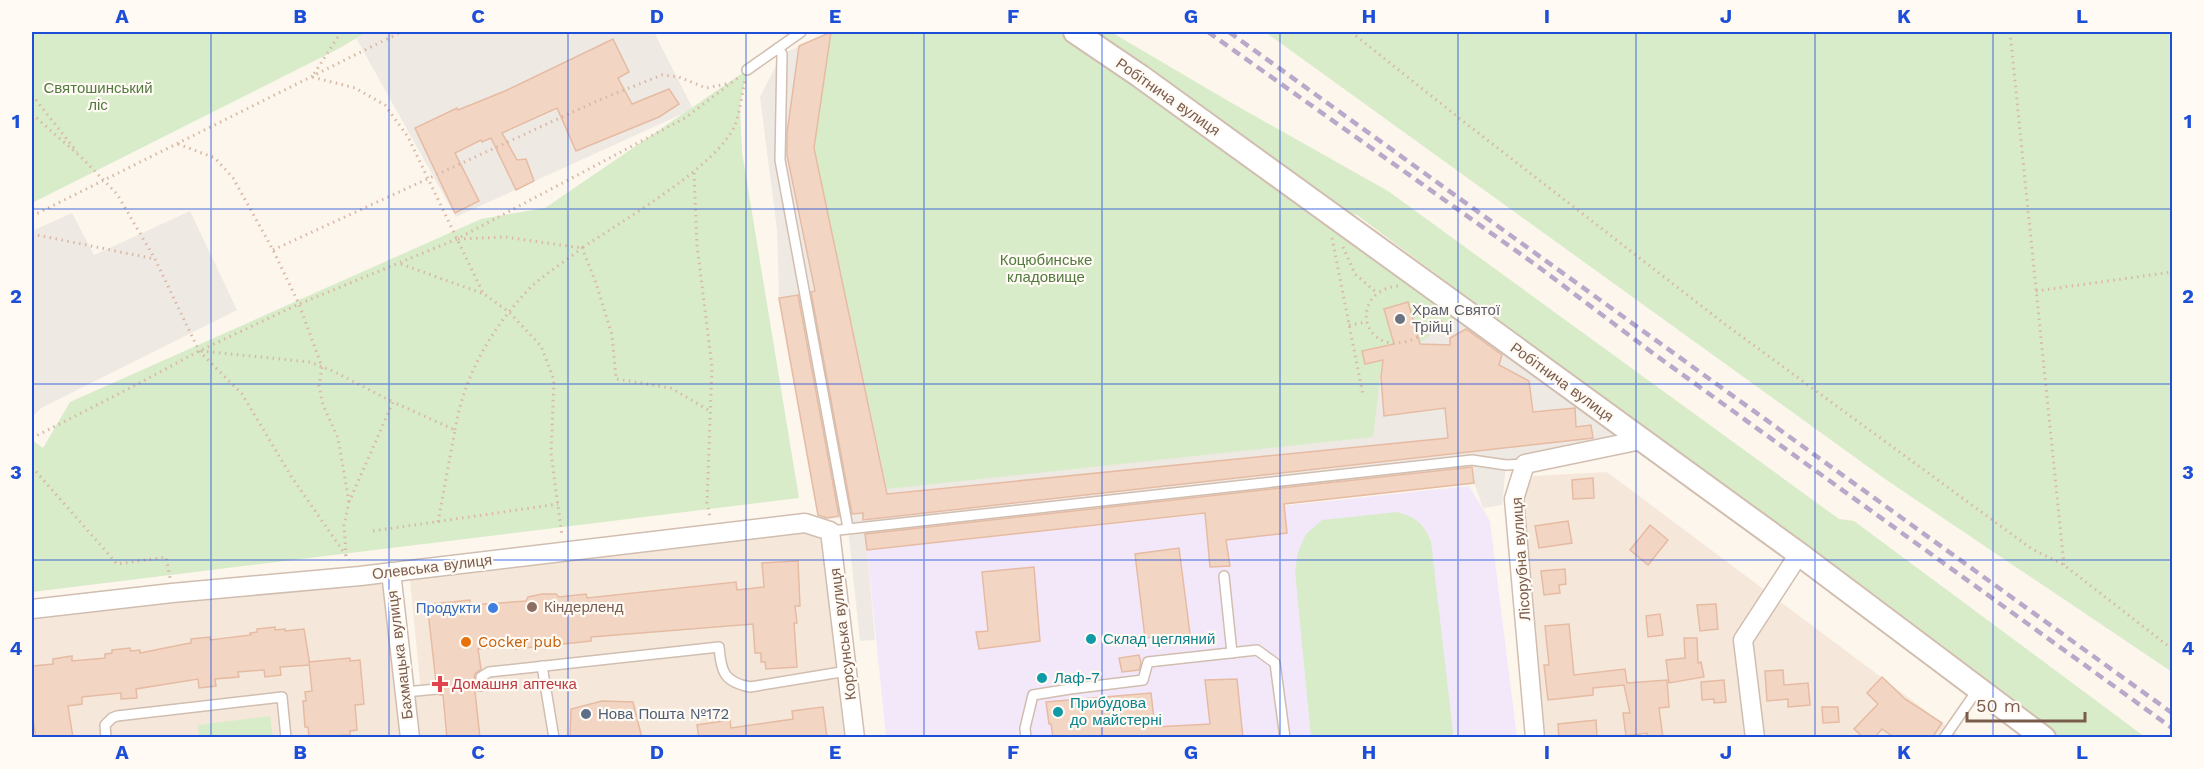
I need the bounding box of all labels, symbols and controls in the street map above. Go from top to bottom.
text: A [115,4,129,28]
text: B [293,4,307,28]
text: C [471,4,485,28]
text: D [650,4,664,28]
text: E [829,4,841,28]
text: F [1007,4,1019,28]
text: G [1184,4,1198,28]
text: H [1362,4,1376,28]
text: I [1544,4,1550,28]
text: J [1720,4,1732,28]
text: K [1897,4,1911,28]
text: L [2076,4,2088,28]
street label: Робітнича вулиця [1112,54,1224,140]
park label: Святошинський ліс [43,79,153,114]
text: 1 [12,109,20,133]
text: 1 [2184,109,2192,133]
park label: Коцюбинське кладовище [1000,251,1092,286]
text: 2 [10,284,22,308]
text: 2 [2182,284,2194,308]
place label: Храм Святої Трійці [1412,301,1501,336]
marker: Храм Святої Трійці [1393,312,1407,326]
street label: Робітнича вулиця [1507,339,1617,425]
text: 3 [10,460,22,484]
text: 3 [2182,460,2194,484]
street label: Лісорубна вулиця [1508,497,1534,621]
street label: Олевська вулиця [371,551,493,583]
street label: Корсунська вулиця [826,567,860,701]
street label: Бахмацька вулиця [383,590,417,720]
place label: Кіндерленд [544,598,624,616]
place label: Продукти [416,599,481,617]
marker: Кіндерленд [525,600,539,614]
marker: Продукти [486,601,500,615]
place label: Склад цегляний [1103,630,1215,648]
marker: Склад цегляний [1084,632,1098,646]
place label: Cocker pub [478,633,562,651]
marker: Cocker pub [459,635,473,649]
text: 4 [10,636,23,660]
text: 4 [2182,636,2195,660]
place label: Лаф-7 [1054,669,1100,687]
marker: Лаф-7 [1035,671,1049,685]
place label: Домашня аптечка [452,675,578,693]
marker: Домашня аптечка [433,677,447,691]
scale bar [1967,685,2086,723]
place label: Прибудова до майстерні [1070,694,1162,729]
text: 50 m [1976,695,2021,716]
place label: Нова Пошта №172 [598,705,729,723]
marker: Прибудова до майстерні [1051,705,1065,719]
marker: Нова Пошта №172 [579,707,593,721]
text: A [115,740,129,764]
text: B [293,740,307,764]
text: C [471,740,485,764]
text: D [650,740,664,764]
text: E [829,740,841,764]
text: F [1007,740,1019,764]
text: G [1184,740,1198,764]
text: H [1362,740,1376,764]
text: I [1544,740,1550,764]
text: J [1720,740,1732,764]
text: K [1897,740,1911,764]
text: L [2076,740,2088,764]

